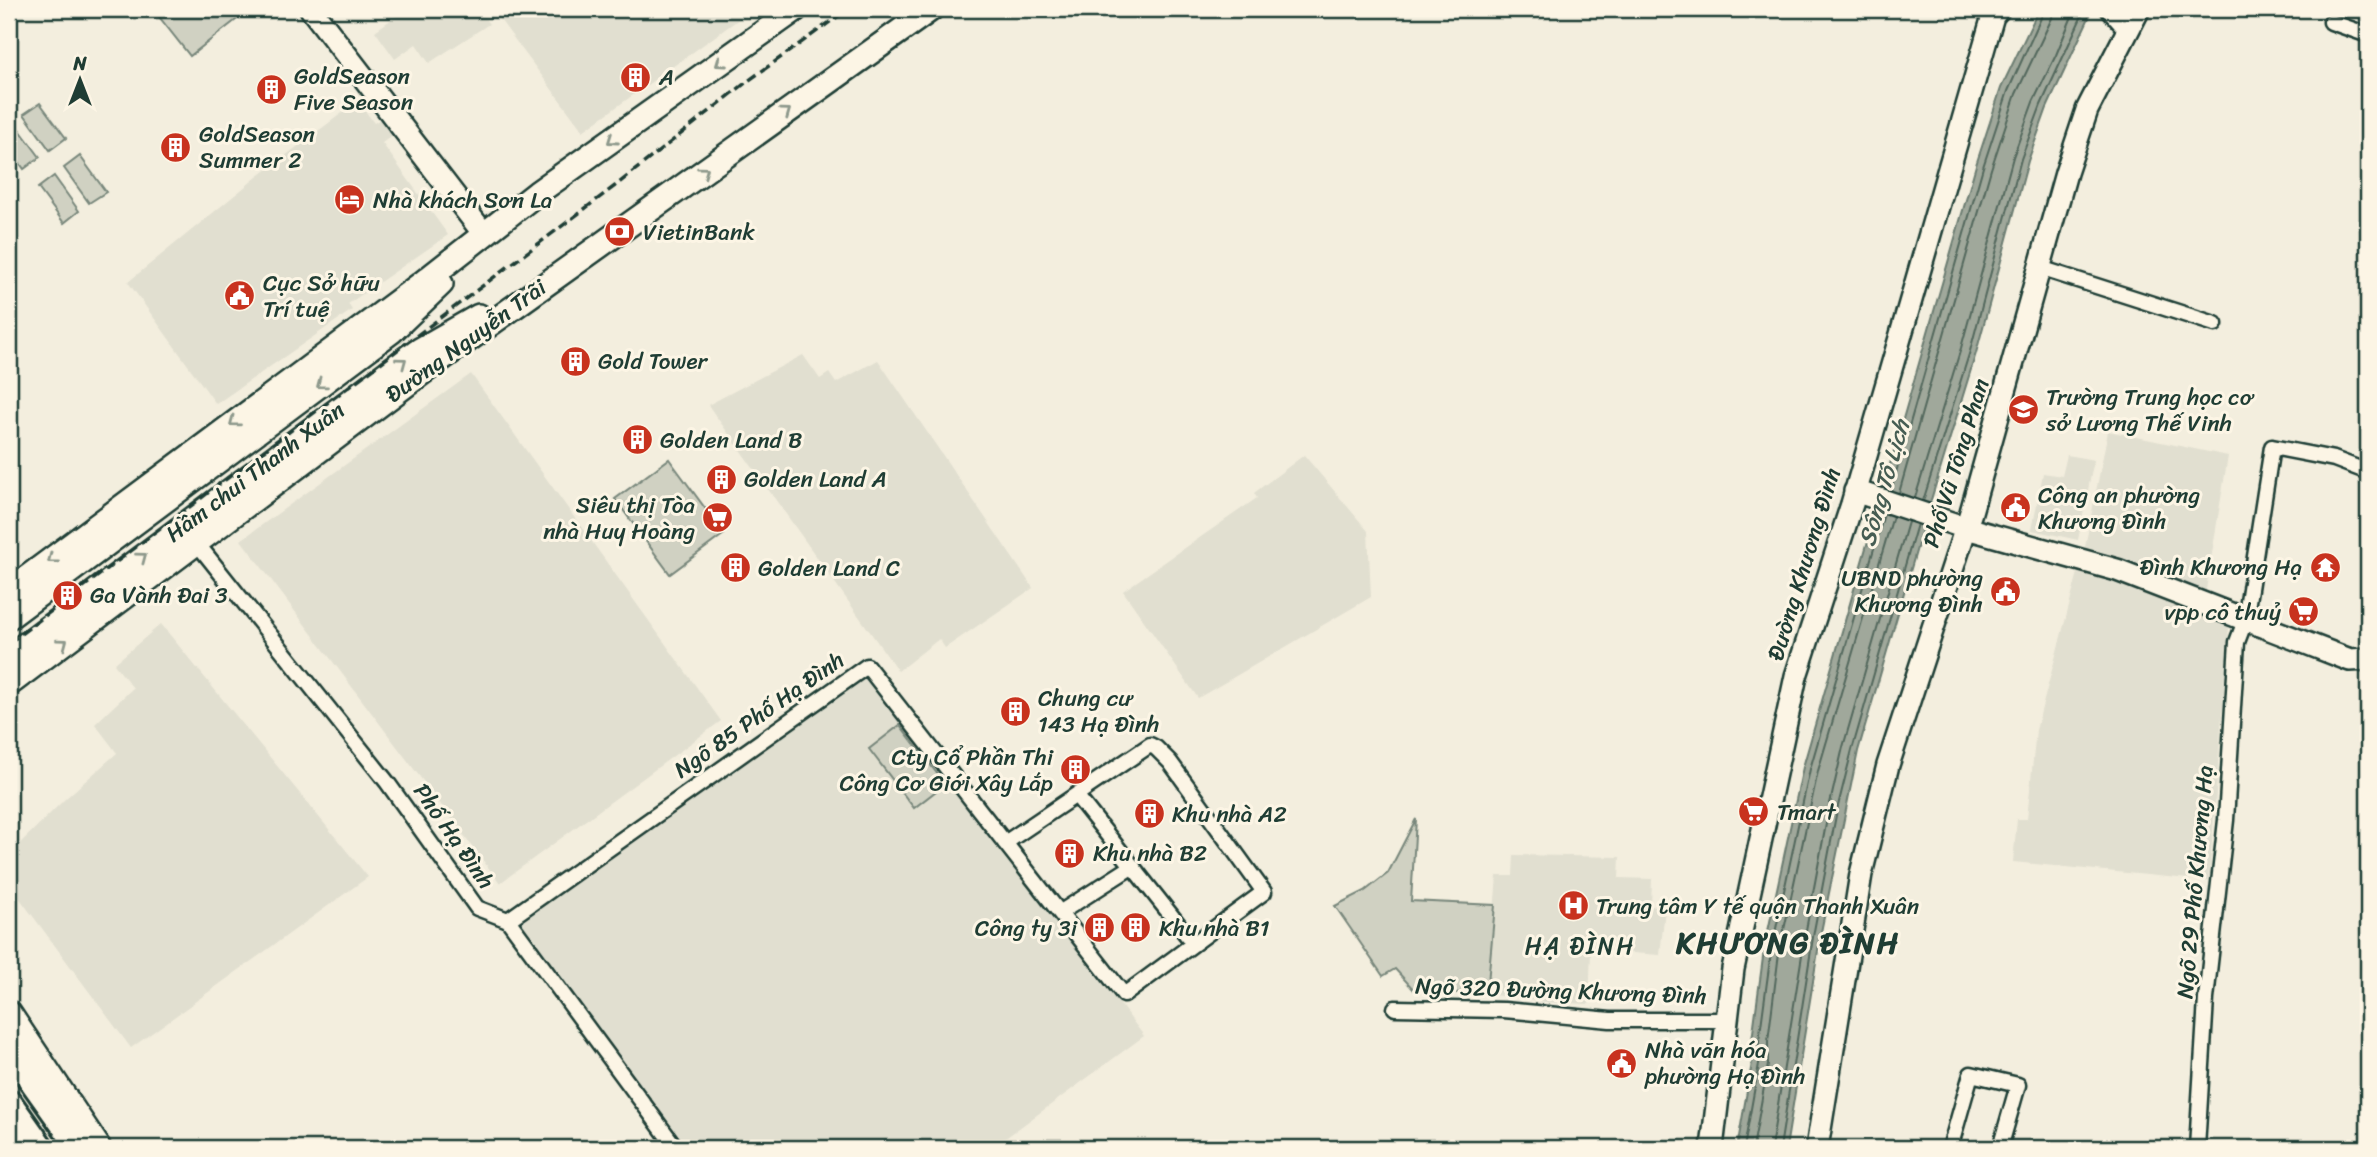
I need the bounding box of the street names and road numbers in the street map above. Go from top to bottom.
street label: Đường Nguyễn Trãi [376,268,556,414]
street label: Phố Vũ Tông Phan [1911,373,2001,553]
street label: Hầm chui Thanh Xuân [156,391,354,553]
street label: Đường Khương Đình [1755,462,1853,666]
street label: Ngõ 85 Phố Hạ Đình [665,641,853,789]
street label: Ngõ 29 Phố Khương Hạ [2164,764,2226,1000]
street label: Phố Hạ Đình [402,774,506,898]
street label: Ngõ 320 Đường Khương Đình [1414,965,1708,1017]

